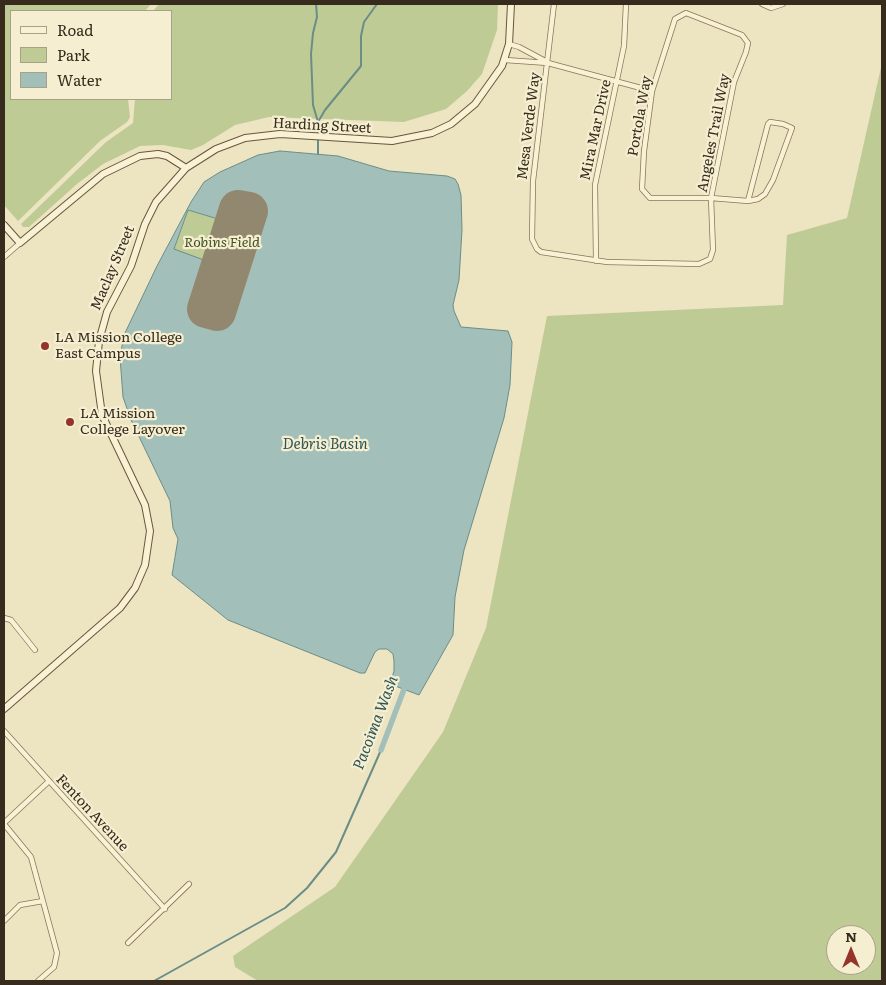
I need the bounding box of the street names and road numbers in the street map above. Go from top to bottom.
street label: Mesa Verde Way [514,71,544,181]
street label: Angeles Trail Way [694,72,734,194]
street label: Portola Way [625,74,655,158]
street label: Mira Mar Drive [577,78,615,182]
street label: Harding Street [272,115,372,137]
street label: Maclay Street [88,223,138,313]
street label: Fenton Avenue [52,771,132,855]

